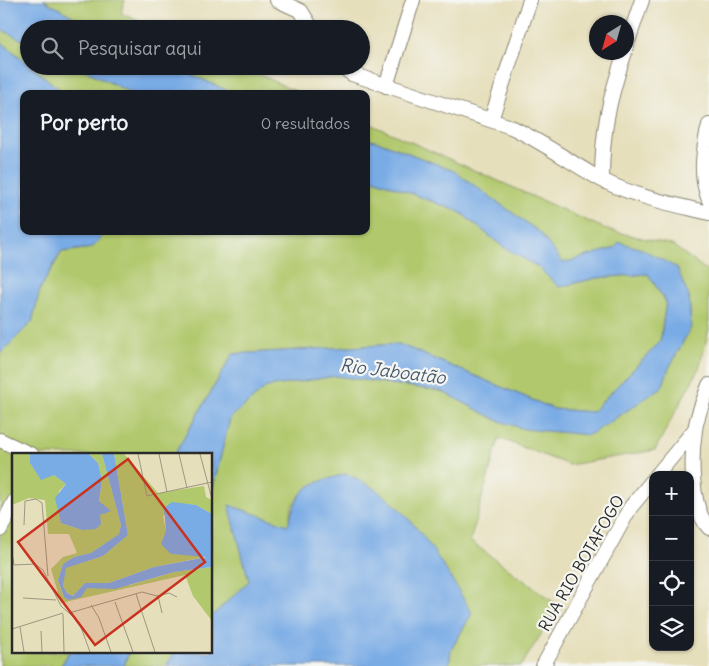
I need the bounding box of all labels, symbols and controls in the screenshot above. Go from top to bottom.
north arrow [589,15,634,60]
search box [20,20,370,75]
icon: search [38,34,66,62]
text: Pesquisar aqui [78,36,202,60]
text: Por perto [40,109,128,136]
text: 0 resultados [261,113,350,133]
water label: Rio Jaboatão [339,353,448,389]
inset map [12,453,212,654]
map controls [649,471,694,651]
button: + [649,471,694,516]
street label: RUA RIO BOTAFOGO [534,491,628,635]
button: − [649,516,694,561]
button: locate [649,561,694,606]
button: layers [649,606,694,651]

